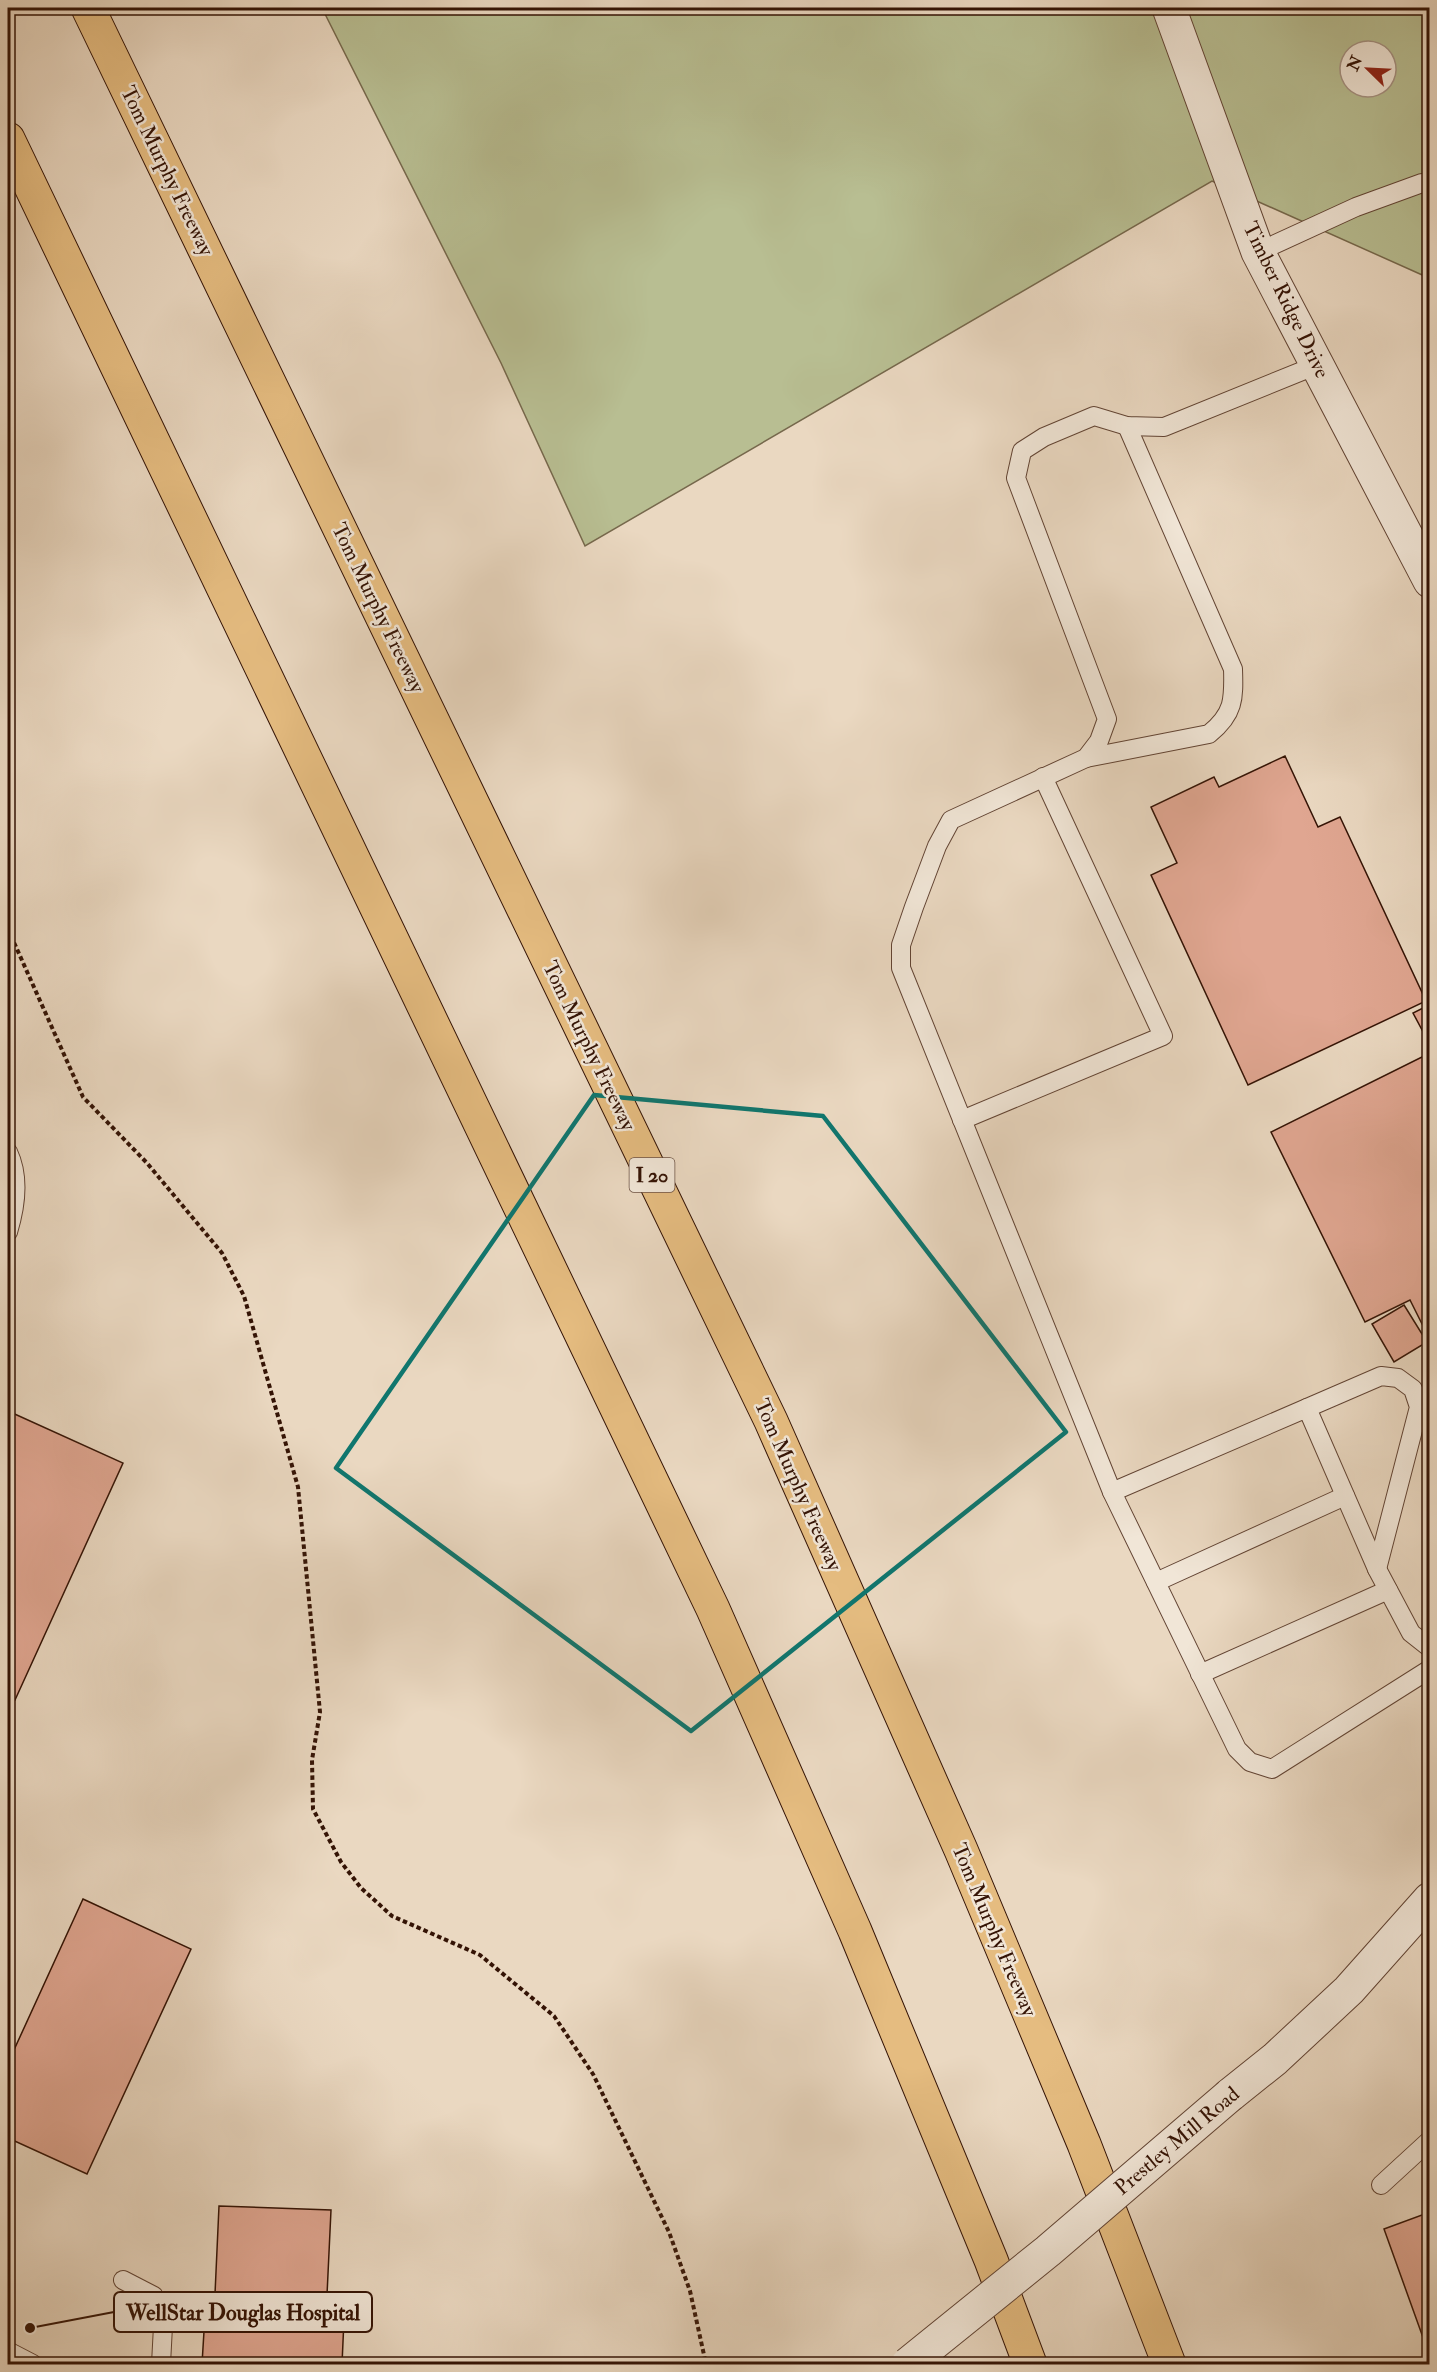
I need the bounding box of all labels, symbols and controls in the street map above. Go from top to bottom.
north arrow [1338,39,1398,99]
text: N [1343,52,1368,75]
street label: Tom Murphy Freeway [114,82,220,261]
street label: Timber Ridge Drive [1236,217,1336,383]
street label: Tom Murphy Freeway [325,519,431,698]
street label: Tom Murphy Freeway [536,957,642,1136]
road number: I 20 [630,1158,674,1192]
street label: Tom Murphy Freeway [748,1395,848,1576]
street label: Tom Murphy Freeway [945,1839,1043,2021]
street label: Prestley Mill Road [1109,2080,1246,2201]
callout: WellStar Douglas Hospital [114,2292,372,2332]
text: WellStar Douglas Hospital [125,2299,360,2328]

